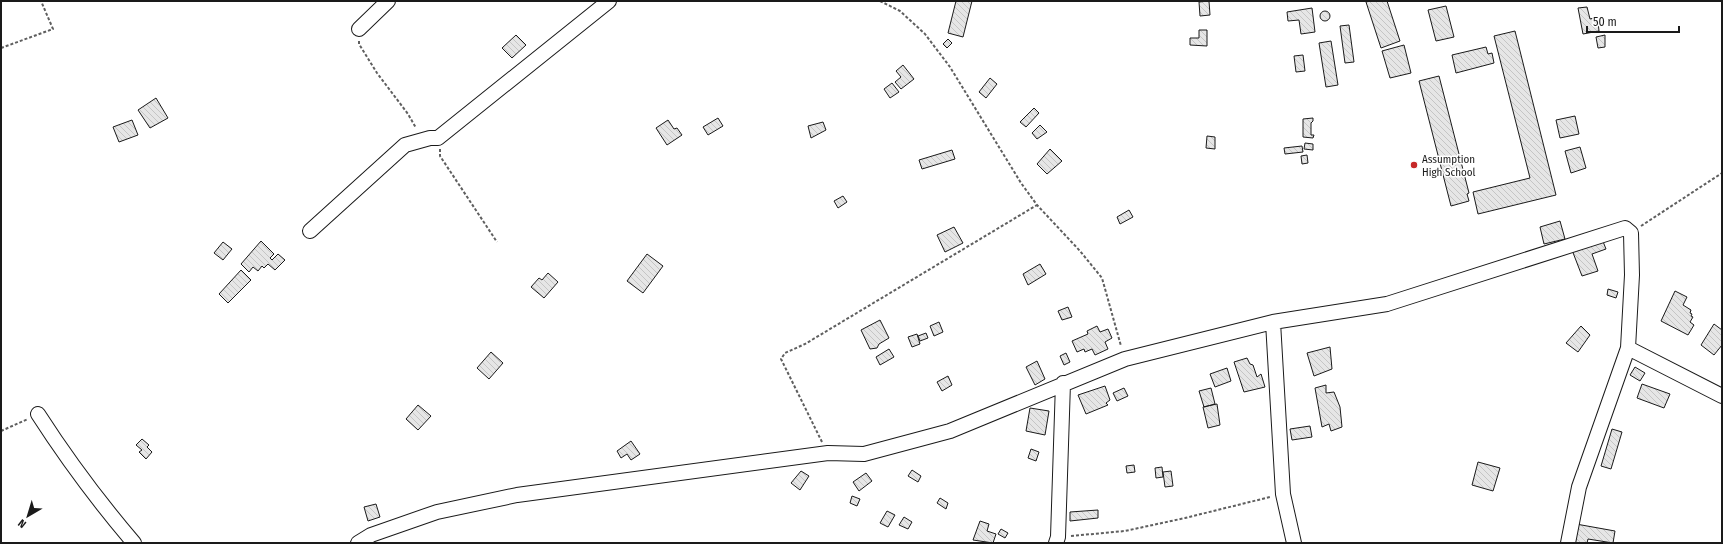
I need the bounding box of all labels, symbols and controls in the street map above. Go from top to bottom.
scale bar [1587,8,1679,34]
text: 50 m [1593,15,1617,29]
place label: Assumption High School [1422,153,1476,179]
marker: Assumption High School [1409,160,1419,170]
north arrow [8,496,48,536]
text: N [16,516,29,531]

